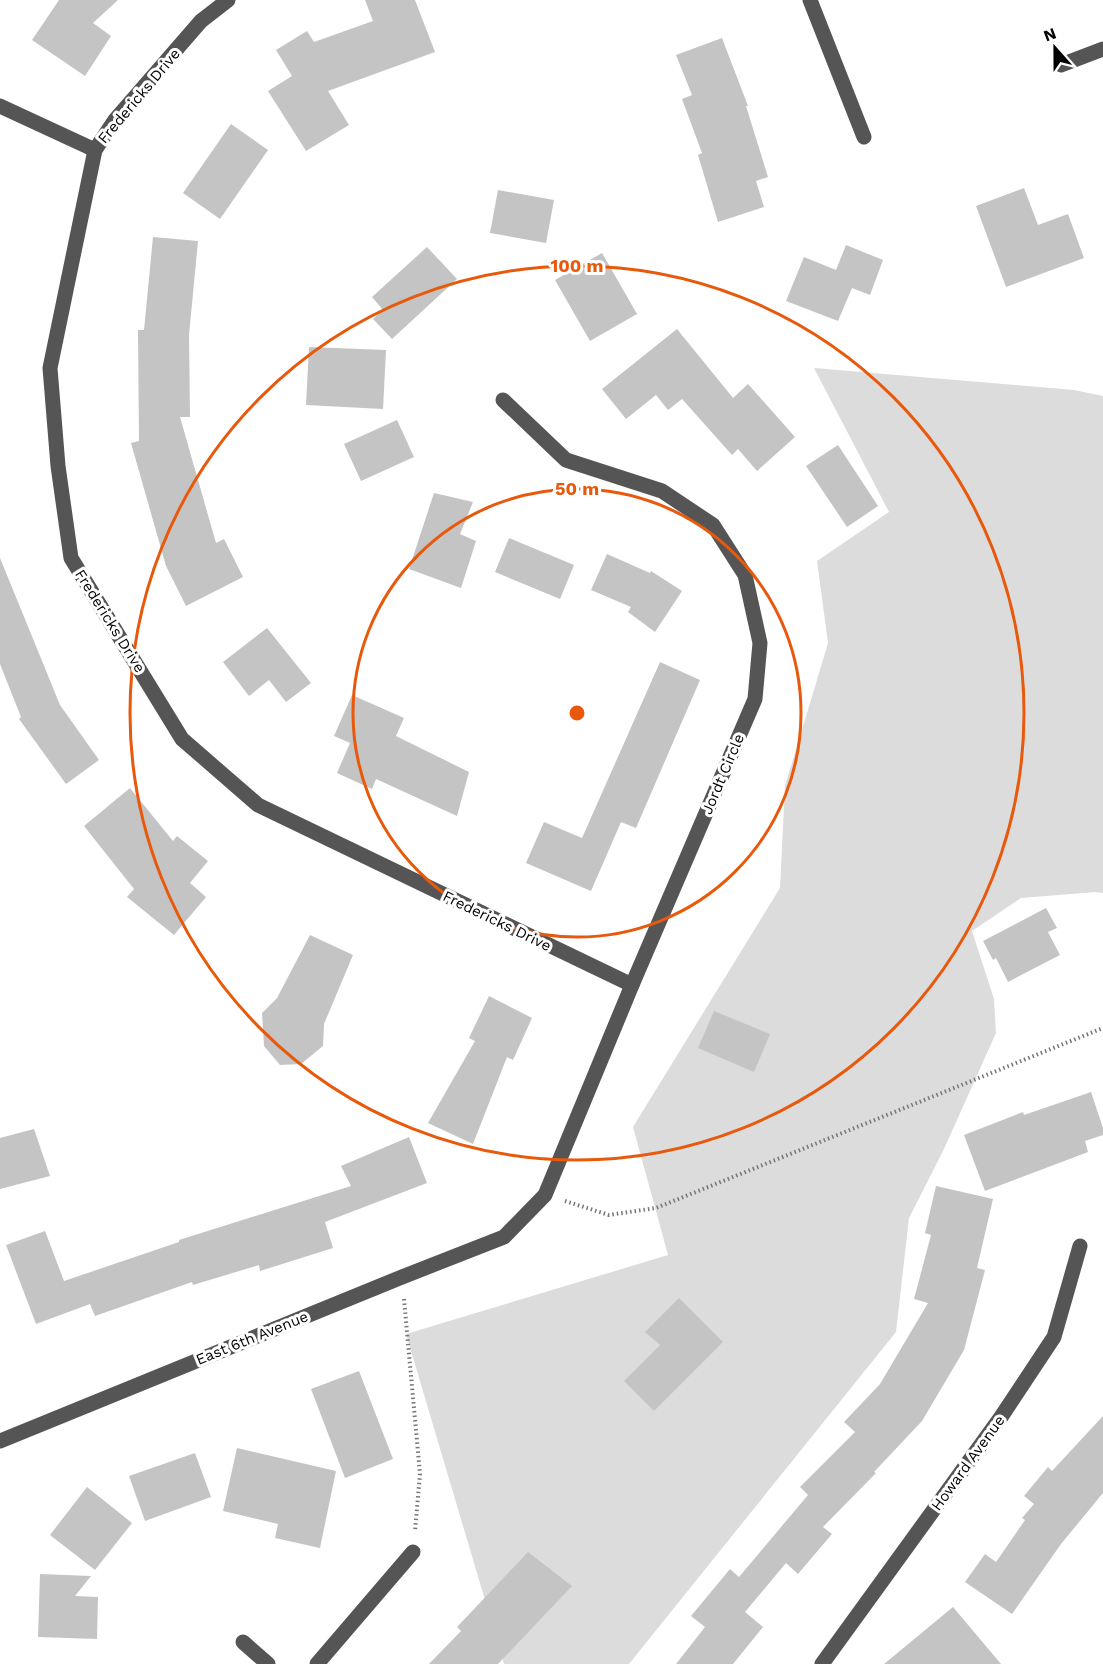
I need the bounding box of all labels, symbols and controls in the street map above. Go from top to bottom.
north arrow [1025,18,1085,78]
text: N [1041,23,1059,45]
street label: Fredericks Drive [94,45,184,147]
text: 100 m [550,255,604,276]
text: 50 m [555,478,599,499]
street label: Fredericks Drive [71,566,149,676]
centre of rings [567,703,587,723]
street label: Jordt Circle [698,731,748,817]
street label: Fredericks Drive [440,887,554,955]
street label: East 6th Avenue [193,1307,311,1369]
street label: Howard Avenue [927,1412,1009,1514]

